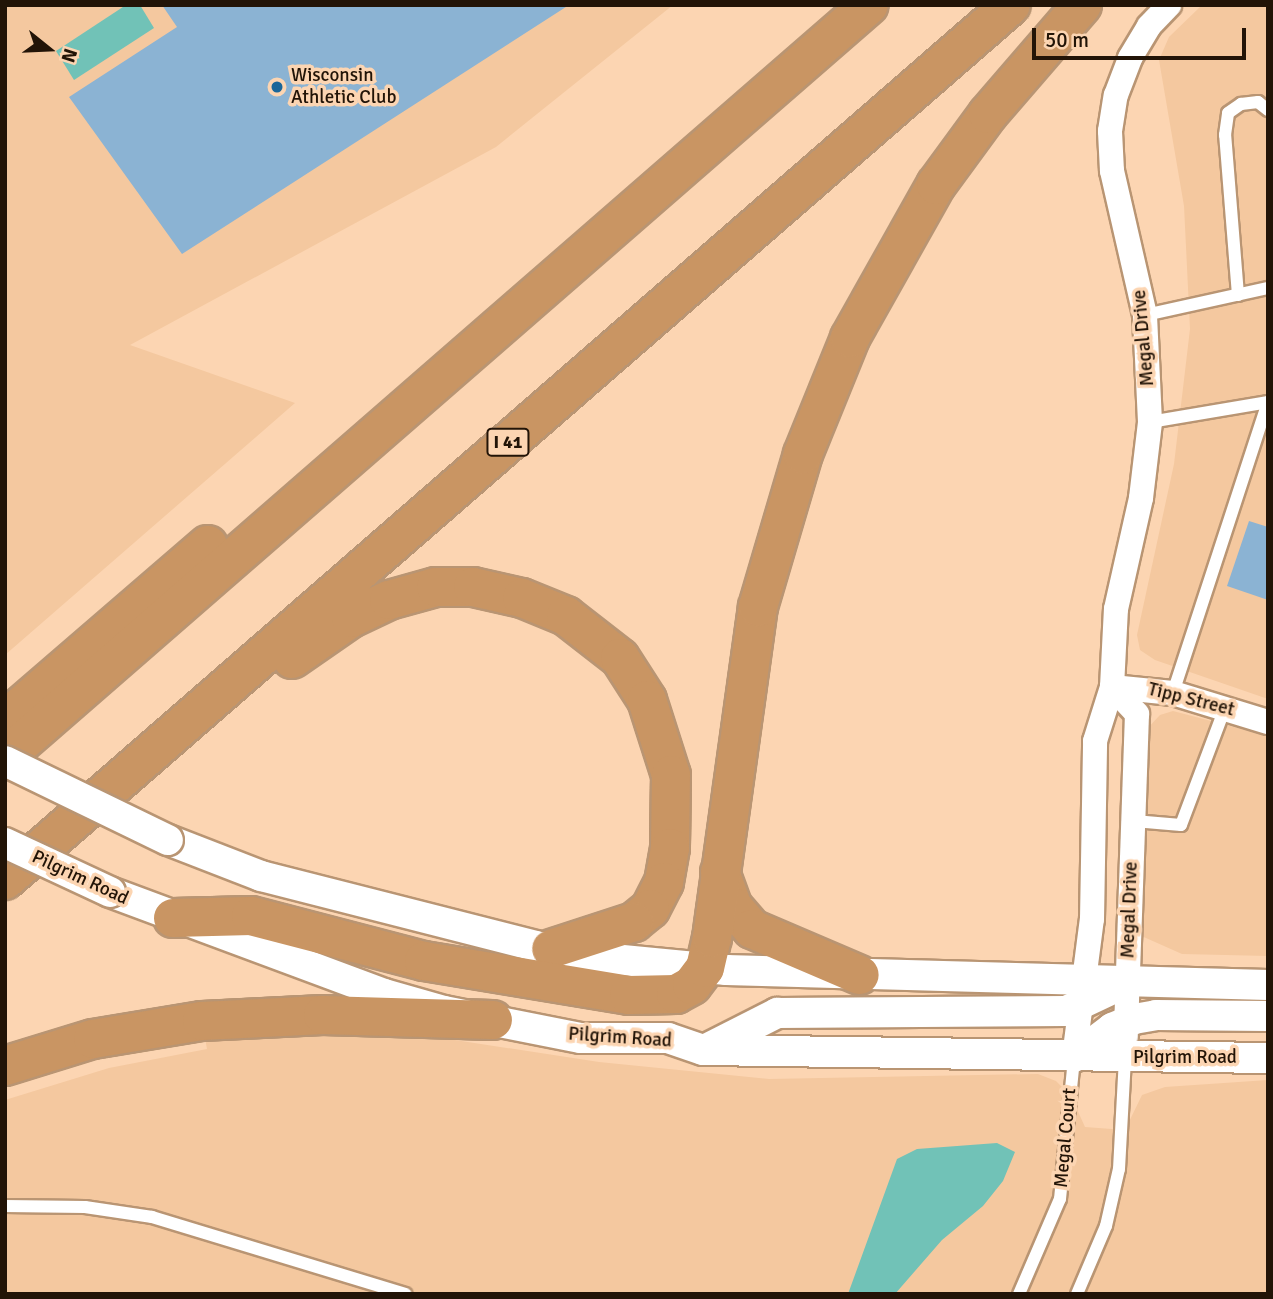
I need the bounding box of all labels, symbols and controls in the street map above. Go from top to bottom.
north arrow [14,14,84,84]
scale bar [1035,14,1248,58]
text: 50 m [1045,27,1089,53]
text: N [56,45,82,65]
place label: Wisconsin Athletic Club [291,65,397,109]
marker: Wisconsin Athletic Club [269,79,285,95]
street label: Megal Drive [1128,289,1160,387]
road number: I 41 [485,428,531,457]
street label: Tipp Street [1145,678,1237,722]
street label: Pilgrim Road [28,846,132,910]
street label: Megal Drive [1117,861,1143,959]
street label: Pilgrim Road [567,1023,673,1053]
street label: Pilgrim Road [1133,1047,1237,1069]
street label: Megal Court [1050,1087,1082,1189]

